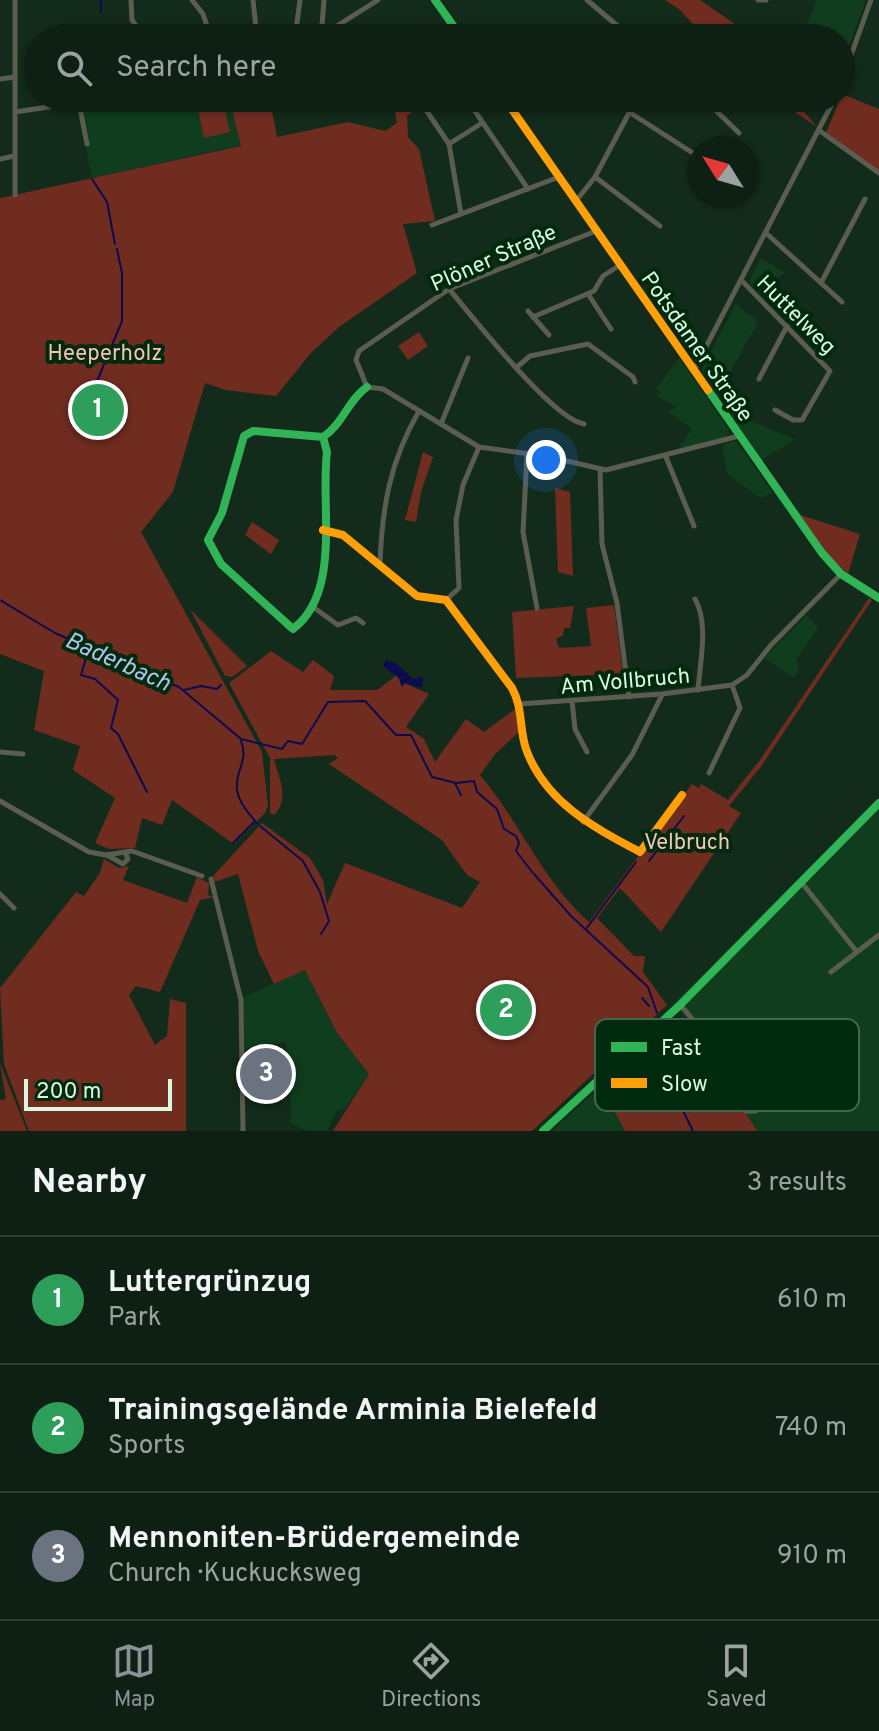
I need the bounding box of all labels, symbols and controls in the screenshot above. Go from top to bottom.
search box [24,24,855,112]
icon: search [52,46,96,90]
text: Search here [116,50,276,87]
north arrow [687,136,759,208]
street label: Plöner Straße [427,220,561,299]
street label: Potsdamer Straße [634,267,758,428]
street label: Huttelweg [750,270,841,361]
park label: Heeperholz [48,341,162,368]
pin: 1 [72,380,124,440]
your location [526,440,566,480]
water label: Baderbach [60,626,175,699]
street label: Am Vollbruch [559,663,691,702]
park label: Velbruch [644,830,730,857]
pin: 2 [480,980,532,1040]
legend [595,1019,859,1111]
text: Fast [661,1036,702,1063]
pin: 3 [240,1044,292,1104]
text: Slow [661,1072,708,1099]
scale bar [24,1075,172,1111]
text: 200 m [36,1079,101,1106]
text: Nearby [32,1162,147,1205]
text: 3 results [747,1167,847,1200]
text: Luttergrünzug [108,1265,311,1302]
text: 1 [53,1284,63,1317]
text: 610 m [777,1284,847,1317]
text: Park [108,1302,162,1335]
text: Trainingsgelände Arminia Bielefeld [108,1393,598,1430]
text: 2 [50,1412,66,1445]
text: 740 m [775,1412,847,1445]
text: Sports [108,1430,185,1463]
text: Mennoniten-Brüdergemeinde [108,1521,521,1558]
text: 3 [50,1540,66,1573]
text: 910 m [777,1540,847,1573]
text: Church · Kuckucksweg [108,1558,362,1591]
tab: Map [112,1639,156,1714]
tab: Directions [381,1639,481,1714]
tab: Saved [706,1639,767,1714]

